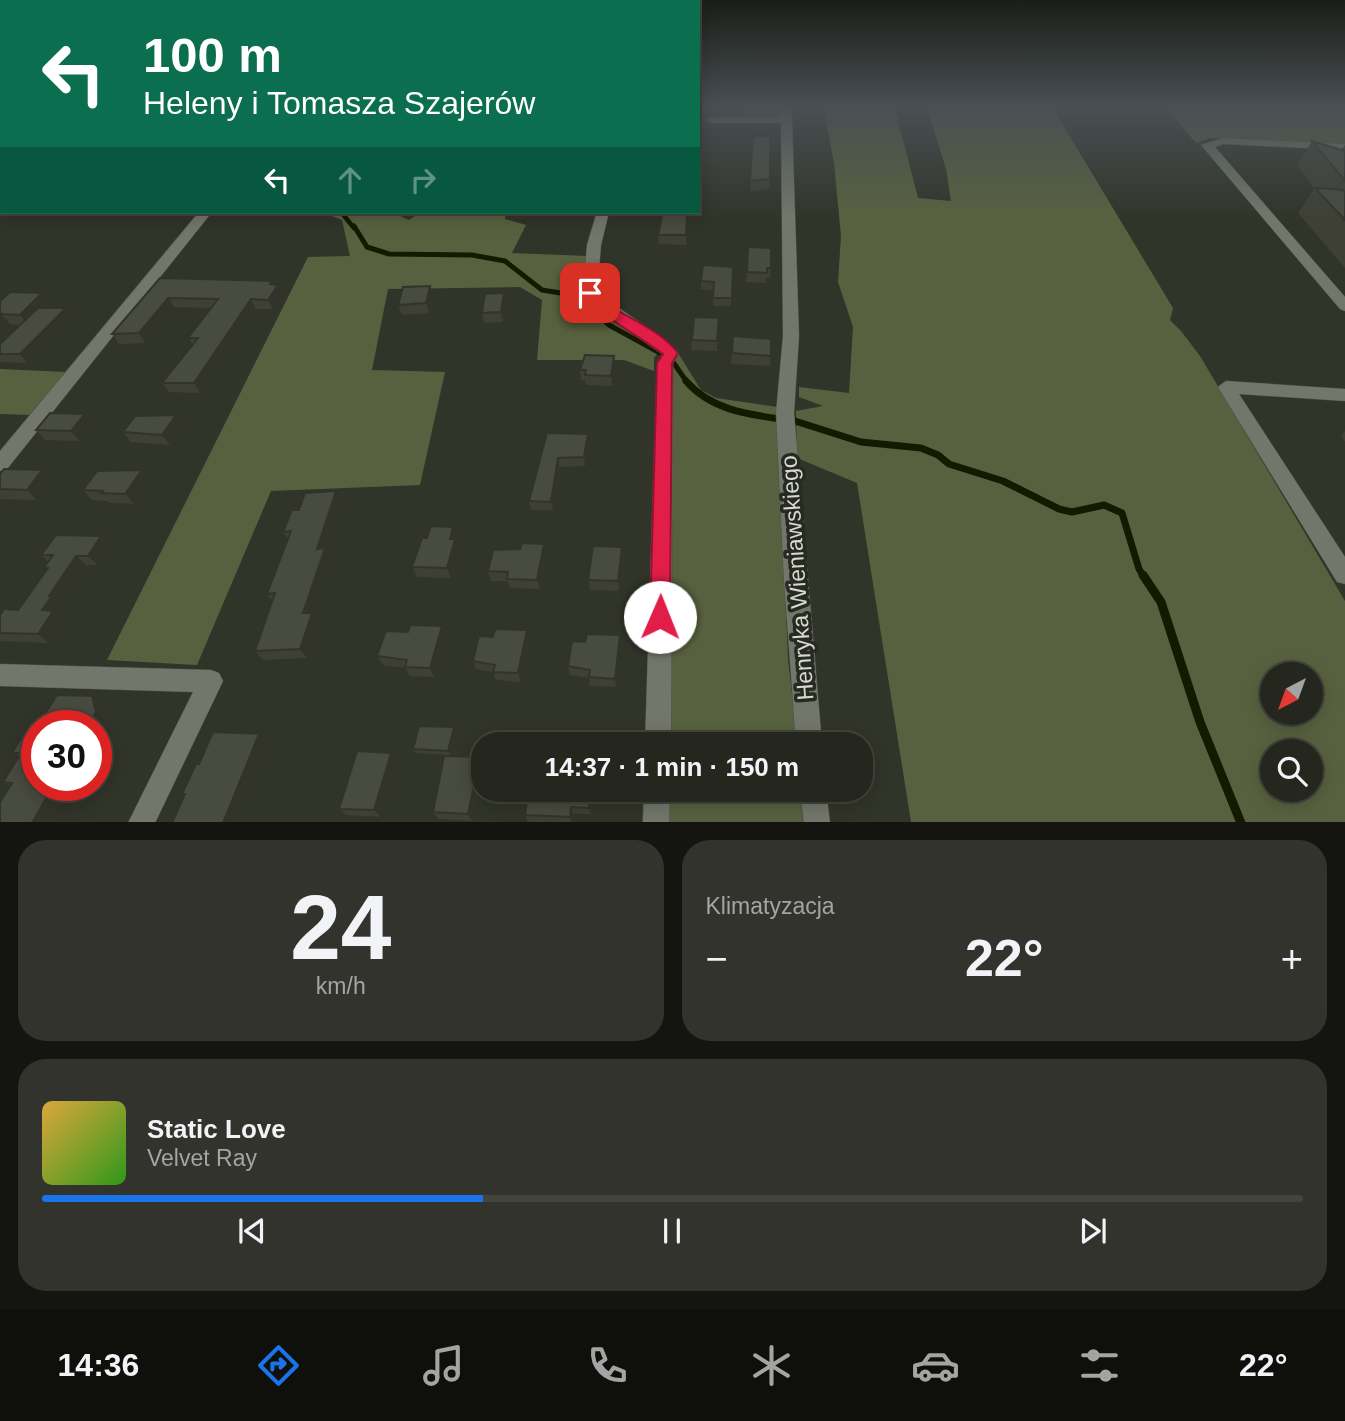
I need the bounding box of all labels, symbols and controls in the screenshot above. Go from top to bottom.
icon: left [28,28,119,119]
text: 100 m [143,28,282,82]
text: Heleny i Tomasza Szajerów [143,85,535,121]
icon: left [258,161,296,199]
icon: ahead [331,161,369,199]
icon: right [404,161,442,199]
pin [560,263,620,323]
icon: arrive [571,274,609,312]
street label: Henryka Wieniawskiego [775,455,819,701]
position arrow [623,580,697,654]
north arrow [1260,662,1323,724]
map controls [1260,662,1323,802]
speed limit sign: 30 [21,710,112,801]
button: search [1260,739,1323,802]
text: 14:37 · 1 min · 150 m [545,752,799,782]
text: 24 [290,877,391,978]
text: Klimatyzacja [706,893,835,919]
text: 22° [965,929,1044,987]
text: − [706,938,728,980]
text: + [1281,938,1303,980]
text: km/h [316,973,366,999]
text: Static Love [147,1114,286,1144]
text: Velvet Ray [147,1145,257,1171]
icon: previous [233,1212,271,1250]
icon: pause [653,1212,691,1250]
icon: next [1074,1212,1112,1250]
icon: directions [254,1341,303,1390]
icon: music [419,1341,468,1390]
icon: phone [583,1341,632,1390]
icon: climate [747,1341,796,1390]
icon: car [911,1341,960,1390]
icon: filters [1075,1341,1124,1390]
text: 14:36 [58,1347,139,1383]
text: 22° [1239,1347,1287,1383]

